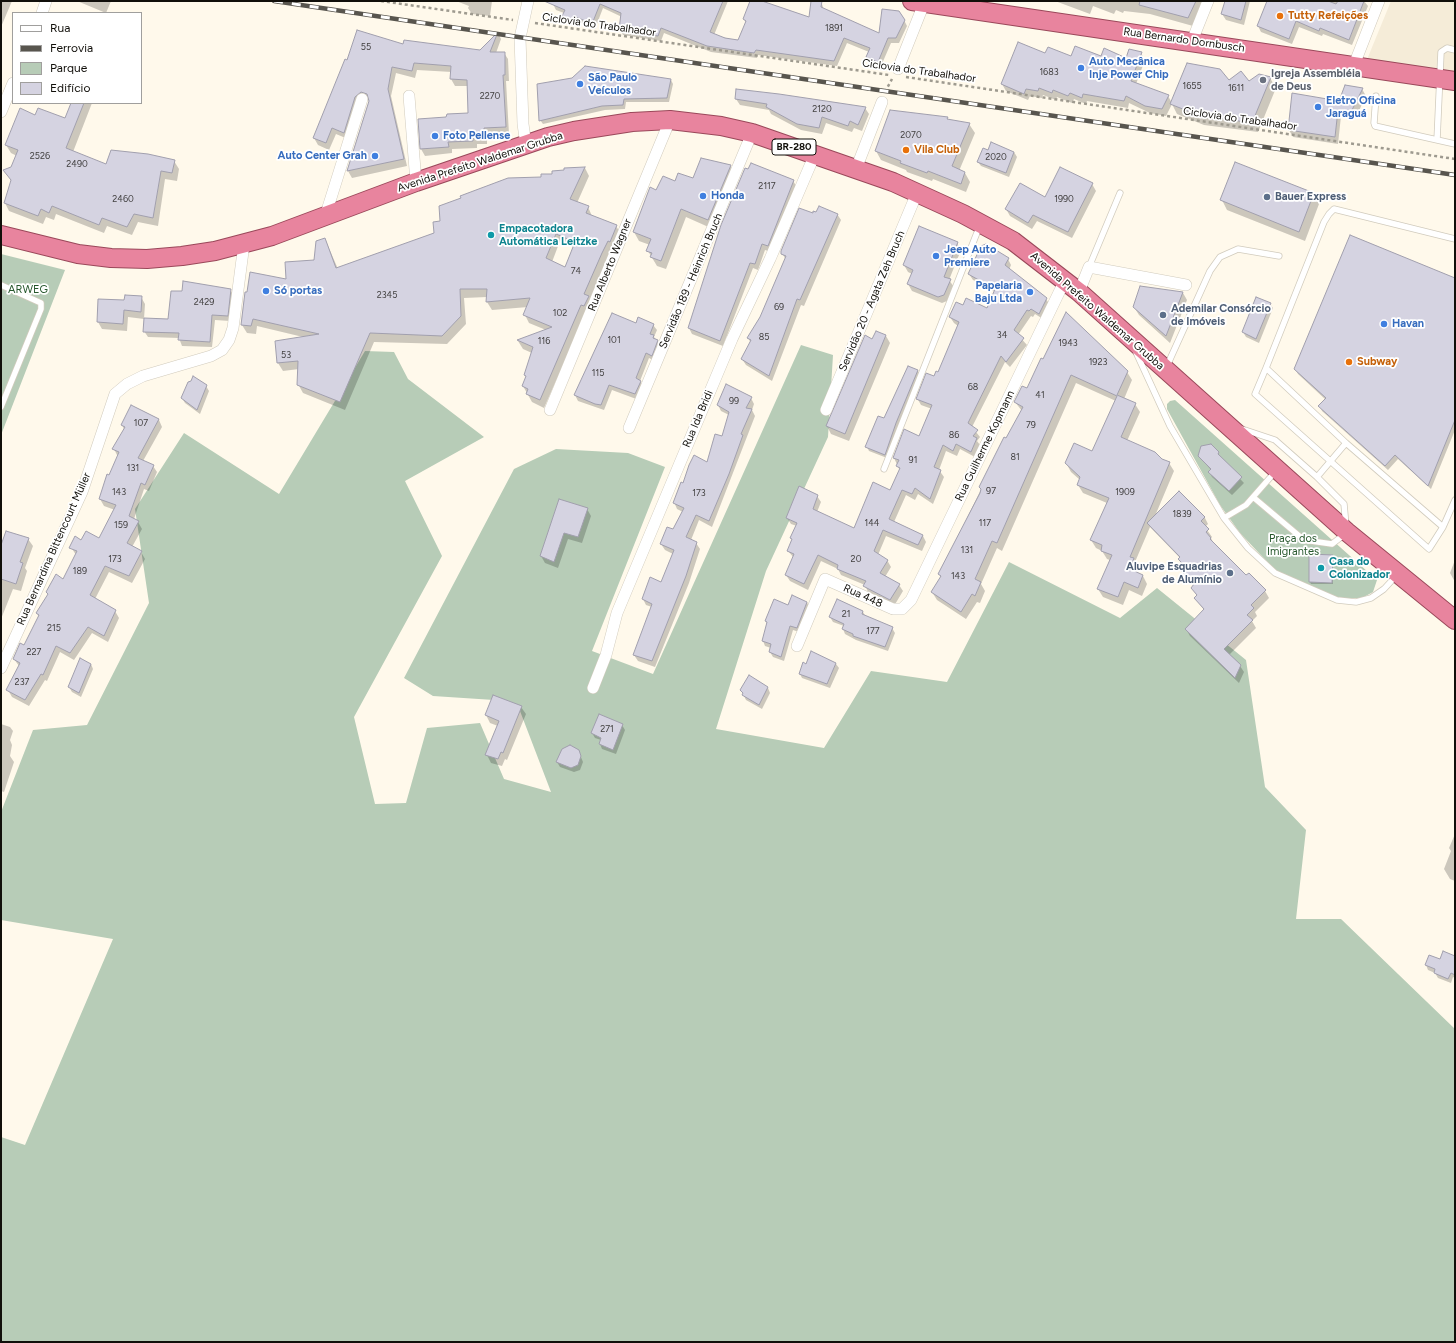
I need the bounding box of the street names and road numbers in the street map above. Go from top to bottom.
street label: Ciclovia do Trabalhador [541,10,657,40]
street label: Rua Bernardo Dornbusch [1122,25,1246,55]
street label: Ciclovia do Trabalhador [861,56,977,86]
street label: Ciclovia do Trabalhador [1182,104,1298,134]
street label: Avenida Prefeito Waldemar Grubba [396,129,564,195]
road number: BR-280 [772,139,816,155]
street label: Servidão 189 - Heinrich Bruch [656,211,726,351]
street label: Rua Alberto Wagner [585,217,635,313]
street label: Servidão 20 - Agata Zeh Bruch [836,229,908,373]
street label: Avenida Prefeito Waldemar Grubba [1027,249,1167,373]
street label: Rua Ida Bridi [680,388,716,450]
street label: Rua Guilherme Kopmann [952,388,1018,504]
street label: Rua Bernardina Bittencourt Müller [14,471,94,627]
street label: Rua 448 [841,581,885,611]

